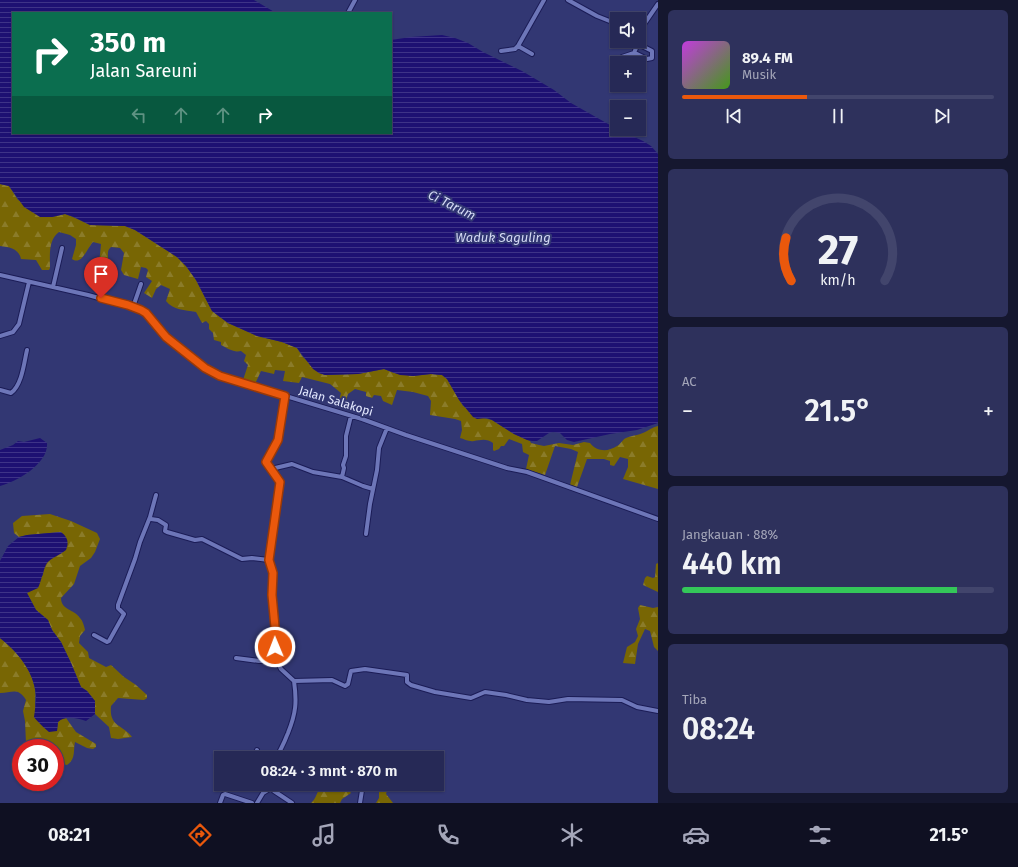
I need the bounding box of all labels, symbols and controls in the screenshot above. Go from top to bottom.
map controls [610,12,646,136]
button: sound [610,12,646,48]
text: 350 m [90,26,166,59]
icon: right [24,28,76,80]
text: 89.4 FM [742,49,793,67]
button: + [610,56,646,92]
text: Jalan Sareuni [90,60,197,82]
text: Musik [742,67,776,82]
button: − [610,100,646,136]
icon: left [128,104,150,126]
icon: ahead [170,104,192,126]
icon: ahead [212,104,234,126]
icon: right [254,104,276,126]
icon: previous [723,105,745,127]
icon: pause [827,105,849,127]
icon: next [931,105,953,127]
water label: Ci Tarum [426,187,478,223]
text: 27 [818,225,858,275]
water label: Waduk Saguling [455,230,551,245]
pin [84,257,118,298]
icon: arrive [90,263,112,285]
text: km/h [820,271,856,288]
text: AC [682,374,697,389]
street label: Jalan Salakopi [297,383,375,419]
text: 21.5° [805,393,872,429]
text: − [682,398,693,425]
text: + [983,398,994,425]
text: Jangkauan · 88% [682,527,778,542]
text: 440 km [682,546,782,582]
position arrow [254,626,296,668]
text: Tiba [682,692,707,707]
text: 08:24 [682,711,755,747]
speed limit sign: 30 [12,739,64,791]
text: 08:24 · 3 mnt · 870 m [260,762,398,780]
icon: directions [186,821,214,849]
icon: music [310,821,338,849]
icon: phone [434,821,462,849]
icon: climate [558,821,586,849]
icon: car [682,821,710,849]
icon: filters [806,821,834,849]
text: 08:21 [48,824,91,846]
text: 21.5° [929,824,970,846]

